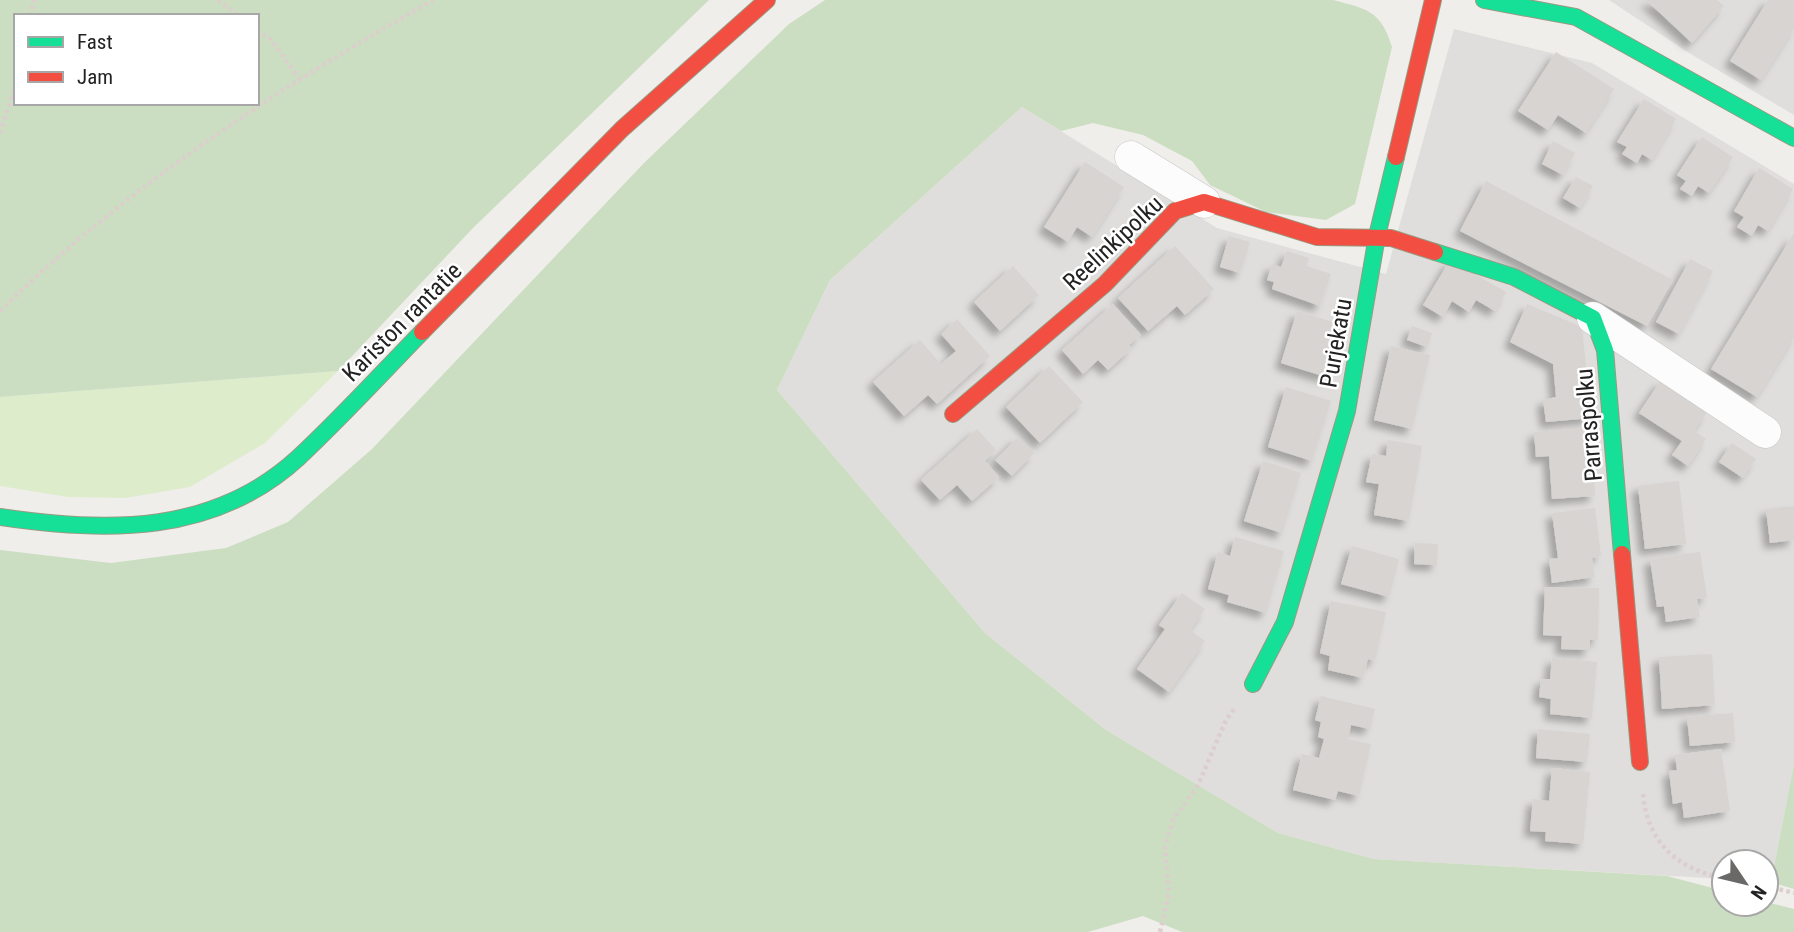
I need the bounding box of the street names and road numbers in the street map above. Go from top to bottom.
street label: Reelinkipolku [1057,190,1169,296]
street label: Kariston rantatie [337,257,467,387]
street label: Purjekatu [1314,296,1358,390]
street label: Parraspolku [1570,367,1608,483]

